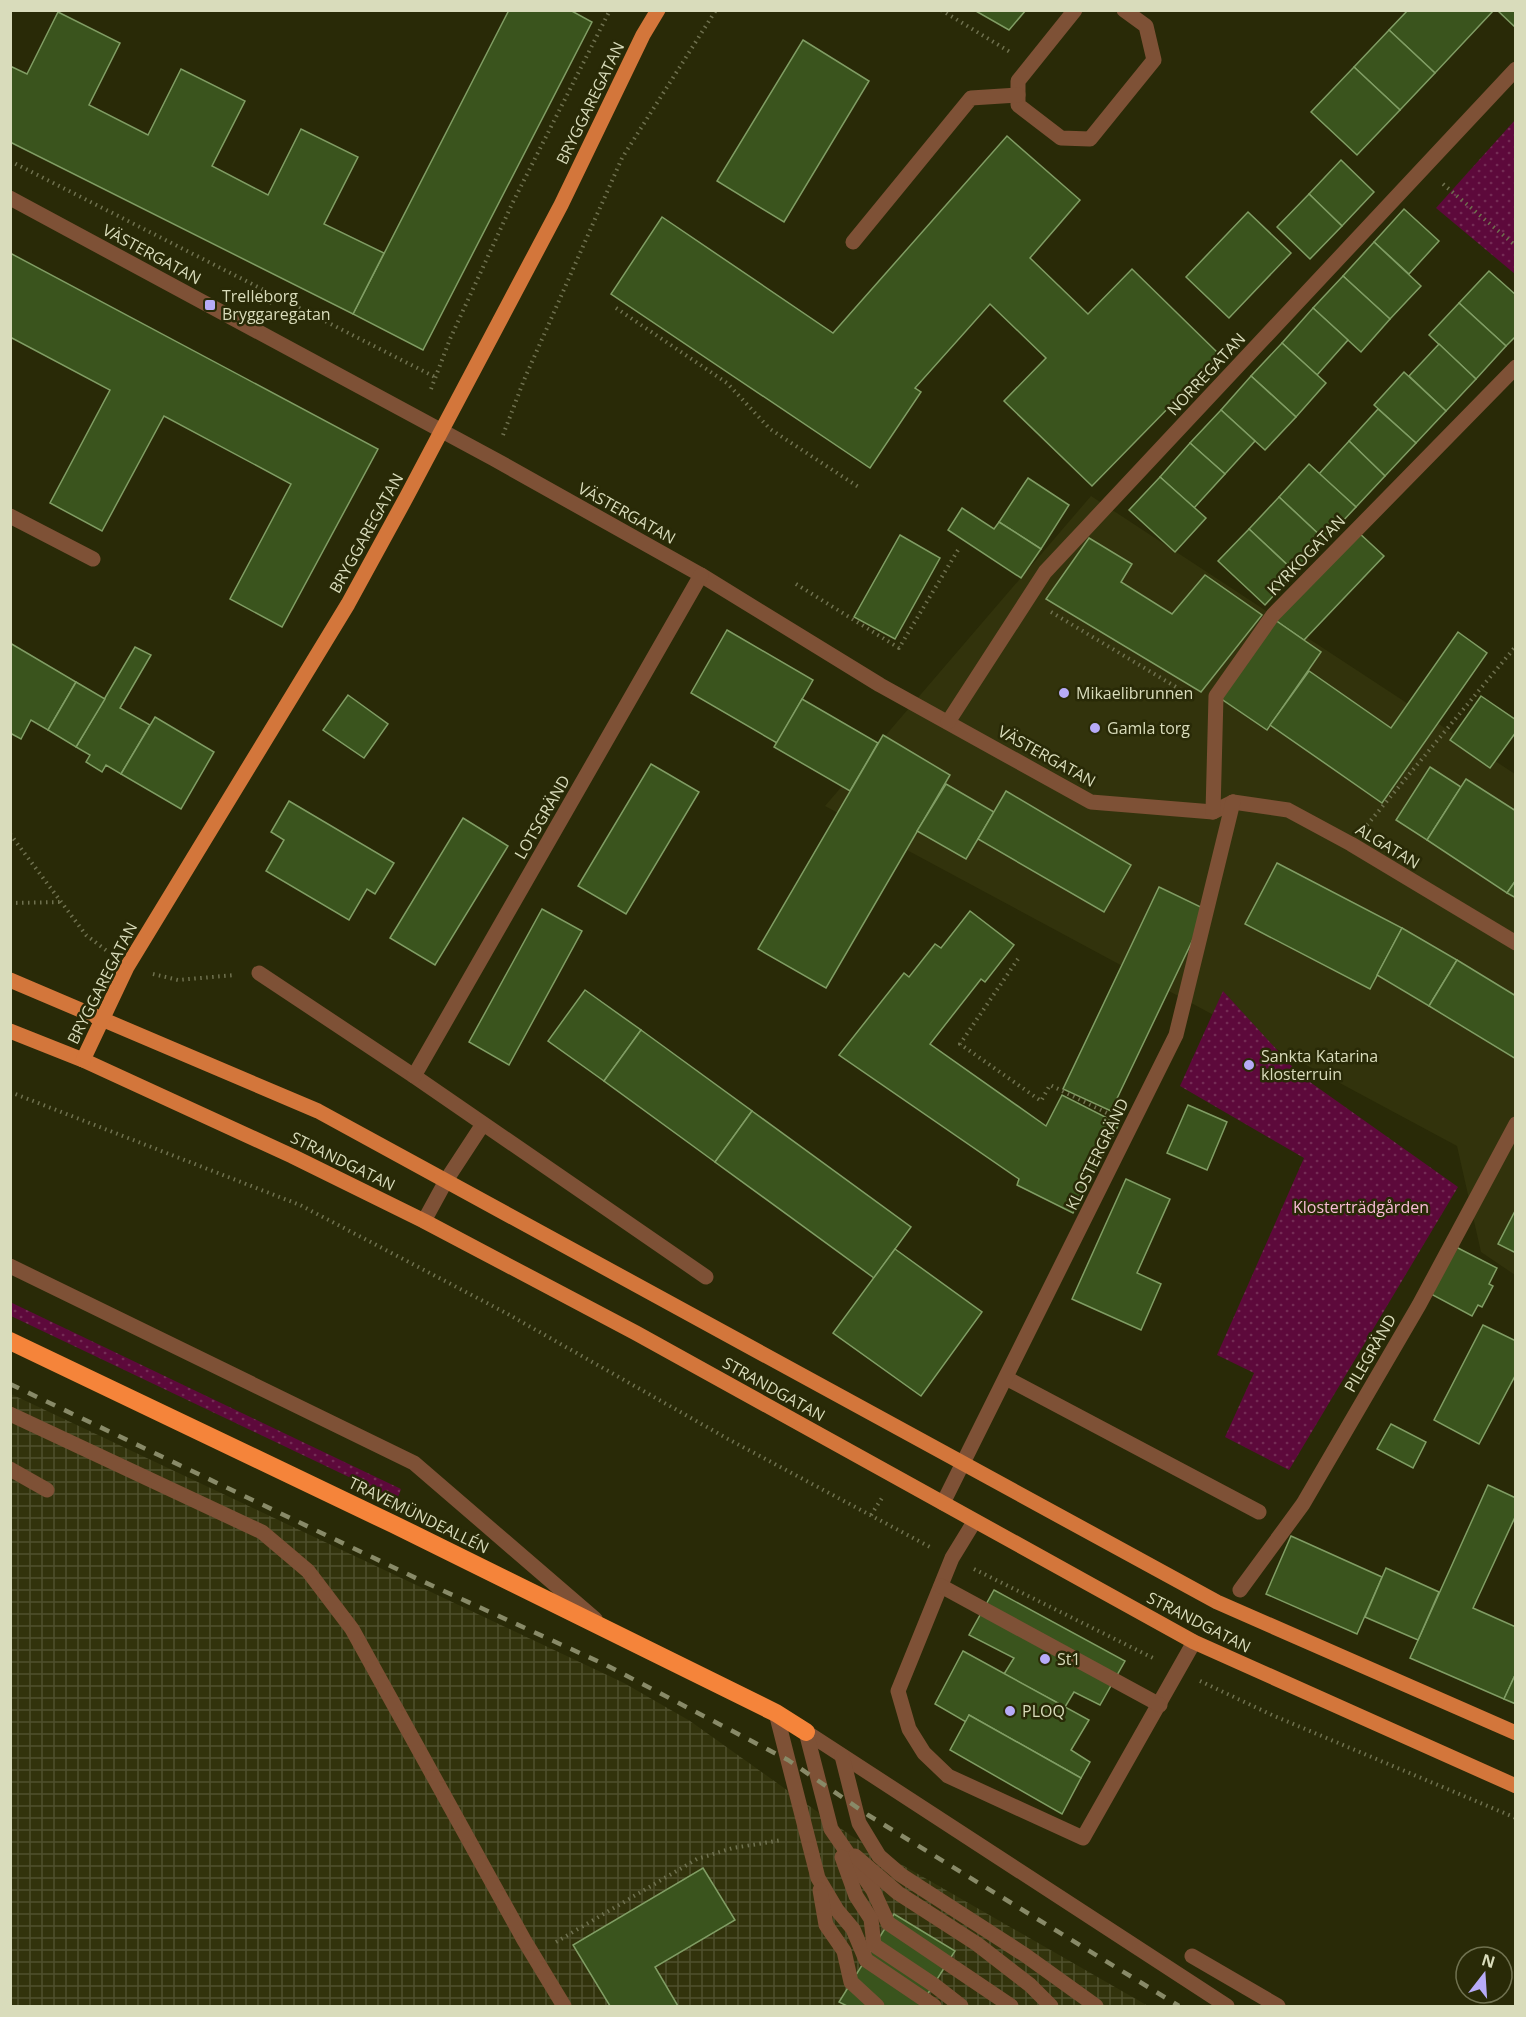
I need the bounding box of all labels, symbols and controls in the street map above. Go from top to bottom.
street label: BRYGGAREGATAN [551,38,629,168]
street label: VÄSTERGATAN [99,219,205,289]
place label: Trelleborg Bryggaregatan [222,285,331,325]
marker: Trelleborg Bryggaregatan [203,298,217,312]
street label: NORREGATAN [1162,328,1250,420]
street label: BRYGGAREGATAN [324,469,408,597]
street label: VÄSTERGATAN [574,477,680,549]
street label: KYRKOGATAN [1262,510,1350,600]
place label: Mikaelibrunnen [1076,682,1193,704]
marker: Mikaelibrunnen [1057,686,1071,700]
place label: Gamla torg [1107,717,1190,739]
street label: VÄSTERGATAN [994,720,1100,792]
marker: Gamla torg [1088,721,1102,735]
street label: LOTSGRÄND [509,771,575,863]
street label: ALGATAN [1352,818,1424,874]
street label: BRYGGAREGATAN [62,918,142,1048]
place label: Sankta Katarina klosterruin [1261,1045,1378,1085]
marker: Sankta Katarina klosterruin [1242,1058,1256,1072]
street label: KLOSTERGRÄND [1060,1094,1134,1214]
street label: STRANDGATAN [287,1126,399,1196]
park label: Klosterträdgården [1293,1196,1429,1218]
street label: PILEGRÄND [1339,1310,1401,1396]
street label: STRANDGATAN [719,1352,829,1426]
street label: TRAVEMÜNDEALLÉN [345,1471,493,1559]
street label: STRANDGATAN [1143,1586,1255,1658]
place label: St1 [1057,1648,1081,1670]
marker: St1 [1038,1652,1052,1666]
place label: PLOQ [1022,1700,1065,1722]
marker: PLOQ [1003,1704,1017,1718]
north arrow [1454,1945,1514,2005]
text: N [1479,1948,1498,1973]

